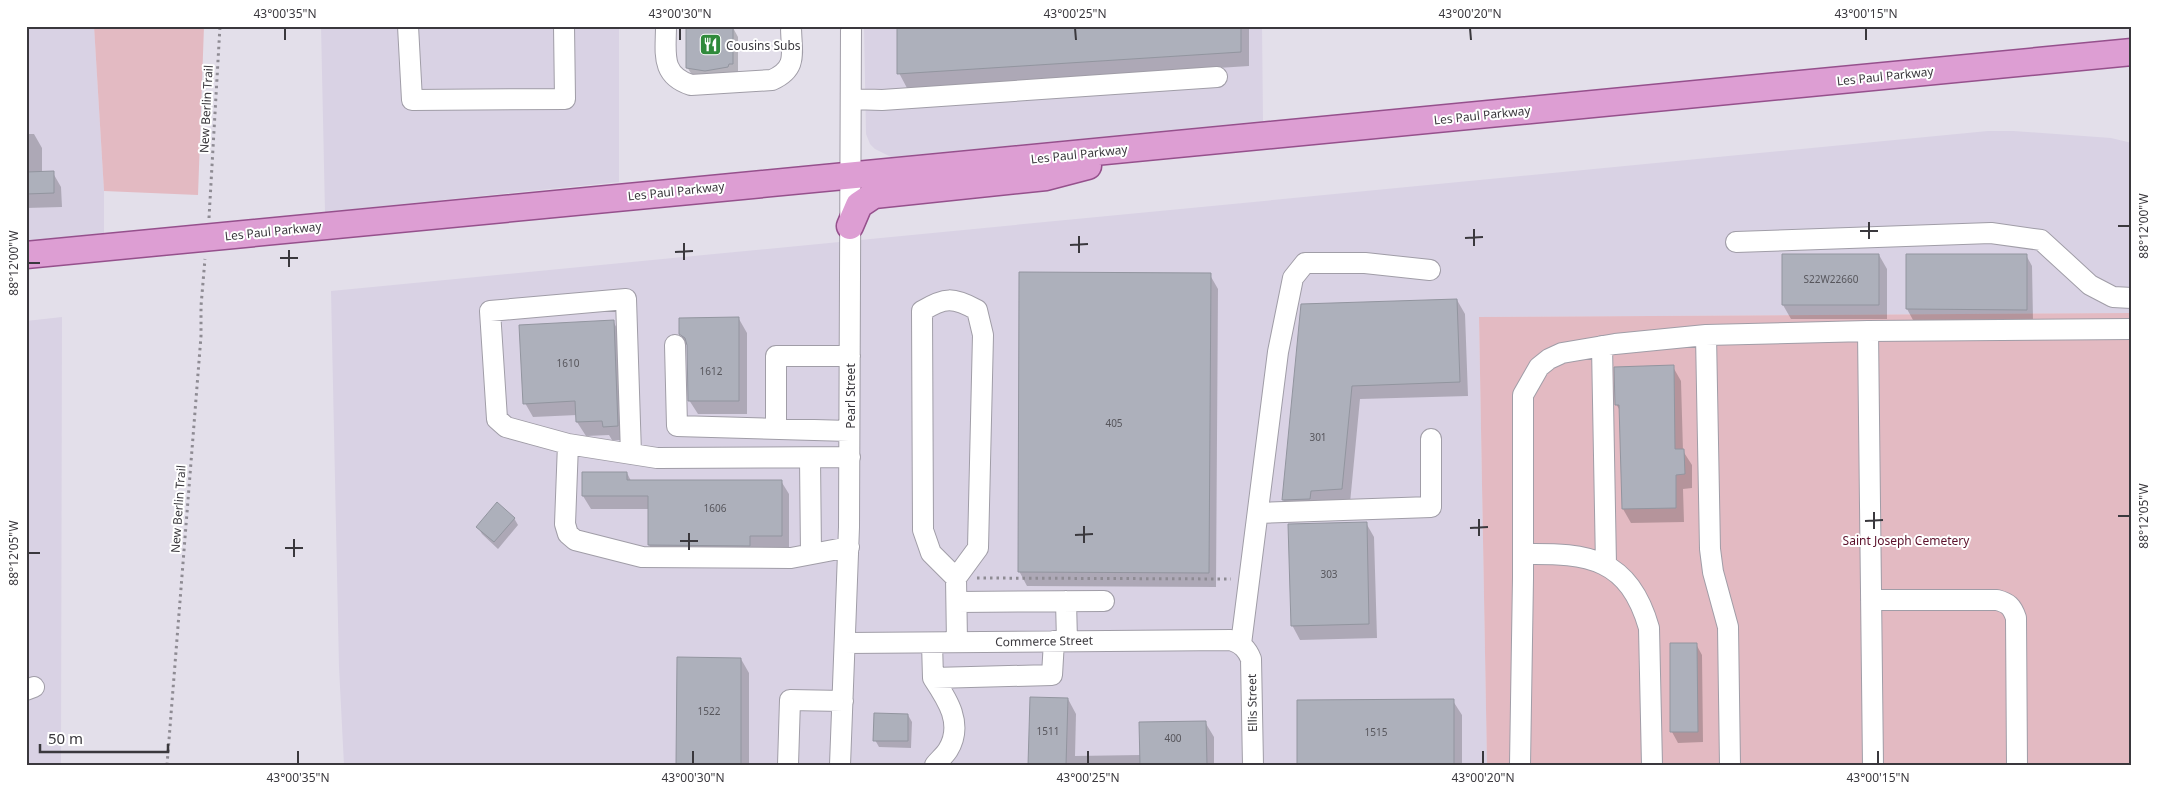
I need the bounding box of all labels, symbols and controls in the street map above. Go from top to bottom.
text: 43°00'35"N [253,5,317,22]
text: 43°00'30"N [648,5,712,22]
text: 43°00'25"N [1043,5,1107,22]
text: 43°00'20"N [1438,5,1502,22]
text: 43°00'15"N [1834,5,1898,22]
restaurant icon: Cousins Subs [698,33,722,57]
place label: Cousins Subs [726,37,801,54]
street label: Les Paul Parkway [1836,62,1935,90]
street label: New Berlin Trail [195,65,217,153]
street label: Les Paul Parkway [1433,101,1532,129]
street label: Les Paul Parkway [1030,140,1129,168]
street label: Les Paul Parkway [627,177,726,205]
text: 88°12'00"W [2135,193,2152,259]
street label: Les Paul Parkway [224,217,323,245]
text: 88°12'00"W [5,230,22,296]
house number: S22W22660 [1804,272,1859,286]
house number: 1610 [557,356,580,370]
street label: Pearl Street [842,363,859,429]
house number: 1612 [700,364,723,378]
house number: 405 [1105,416,1123,430]
house number: 301 [1309,430,1327,444]
street label: New Berlin Trail [166,464,190,554]
text: 88°12'05"W [2135,483,2152,549]
house number: 1606 [704,501,727,515]
text: 88°12'05"W [5,520,22,586]
park label: Saint Joseph Cemetery [1843,532,1970,549]
house number: 303 [1320,567,1338,581]
street label: Commerce Street [995,632,1094,650]
street label: Ellis Street [1243,673,1261,732]
house number: 1522 [698,704,721,718]
scale bar [40,721,168,753]
house number: 1511 [1037,724,1059,738]
house number: 1515 [1365,725,1388,739]
text: 50 m [48,728,83,748]
house number: 400 [1164,731,1182,745]
text: 43°00'35"N [266,769,330,786]
text: 43°00'30"N [661,769,725,786]
text: 43°00'25"N [1056,769,1120,786]
text: 43°00'20"N [1451,769,1515,786]
text: 43°00'15"N [1846,769,1910,786]

